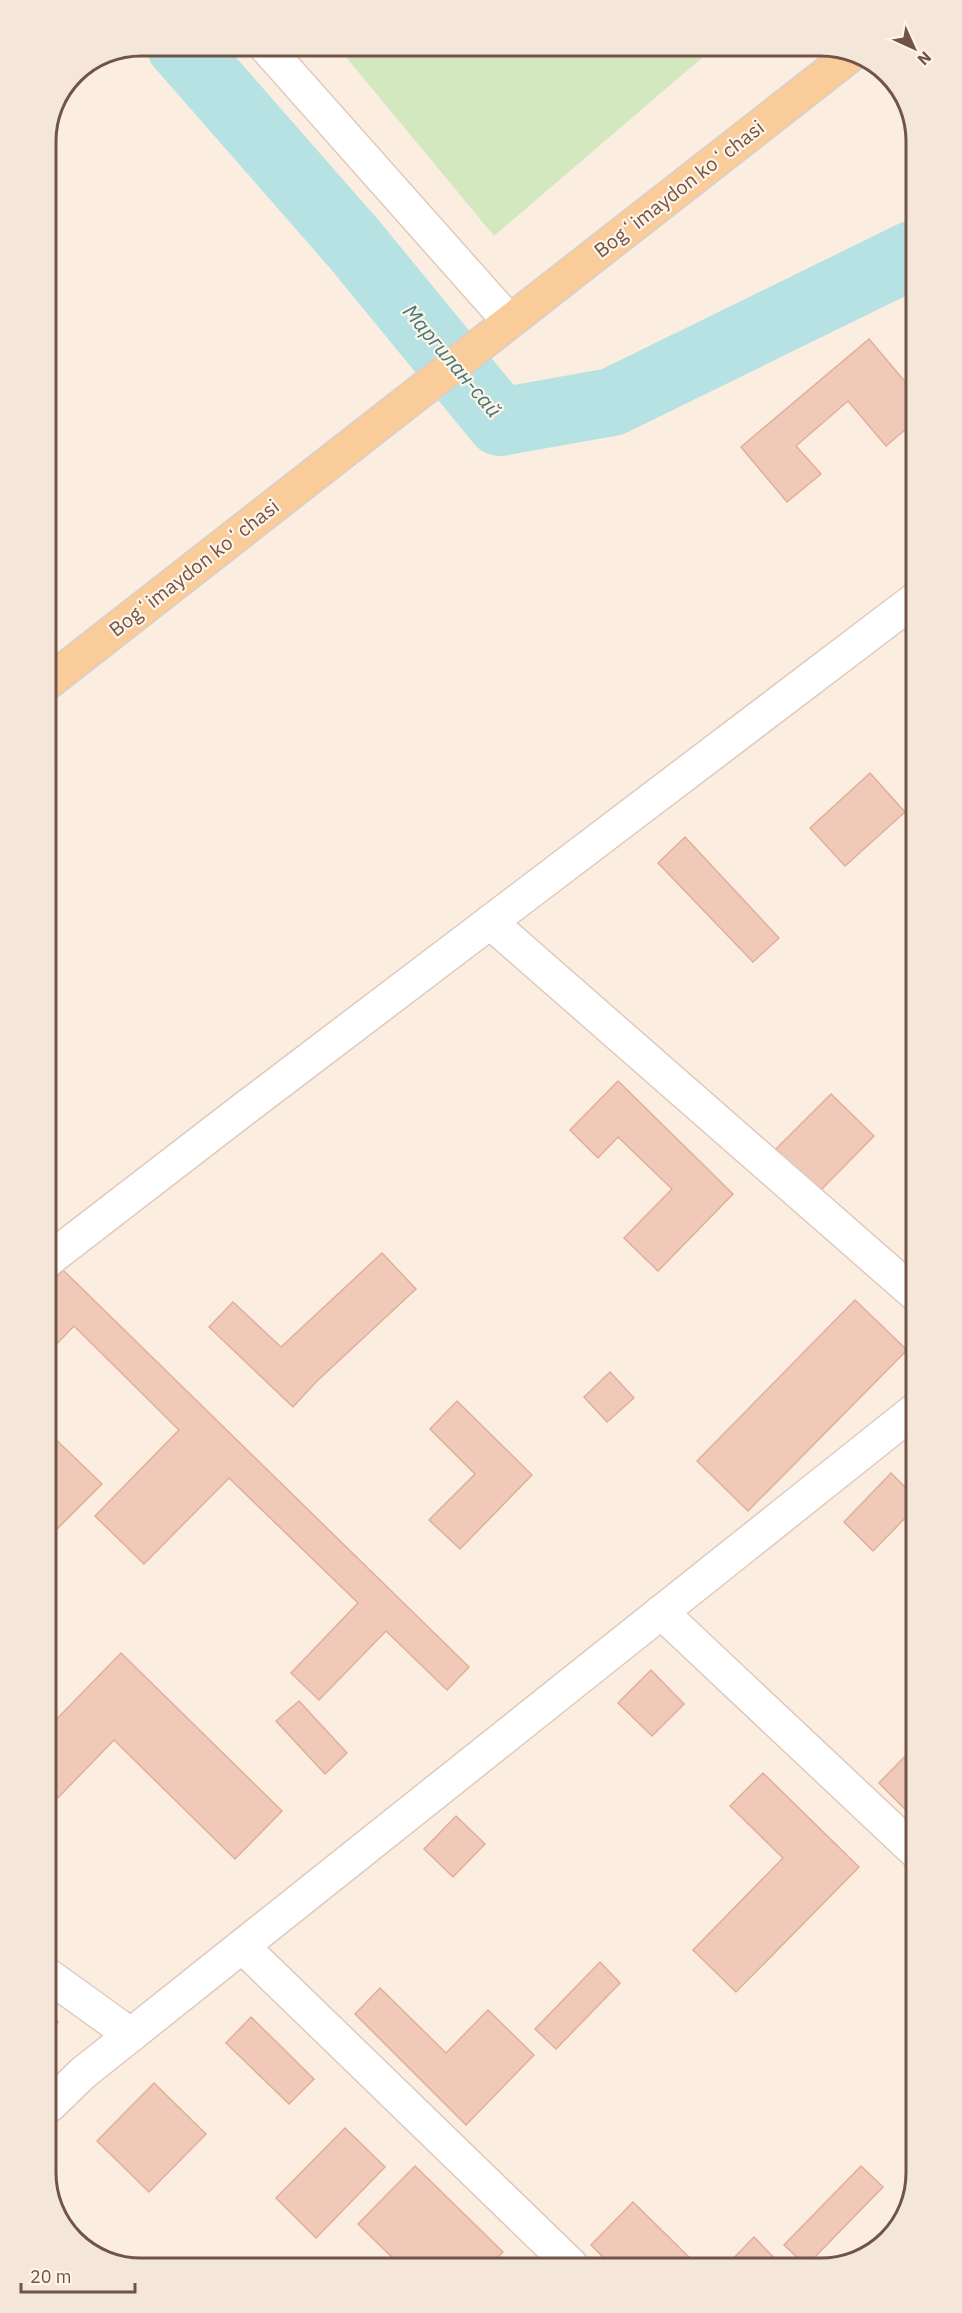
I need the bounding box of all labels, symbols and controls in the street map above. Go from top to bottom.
north arrow [884,18,944,78]
text: N [913,47,936,70]
street label: Bogʻimaydon koʻchasi [588,114,769,264]
water label: Маргилан-сай [397,298,508,423]
street label: Bogʻimaydon koʻchasi [103,493,284,643]
scale bar [21,2256,135,2294]
text: 20 m [30,2265,72,2288]

